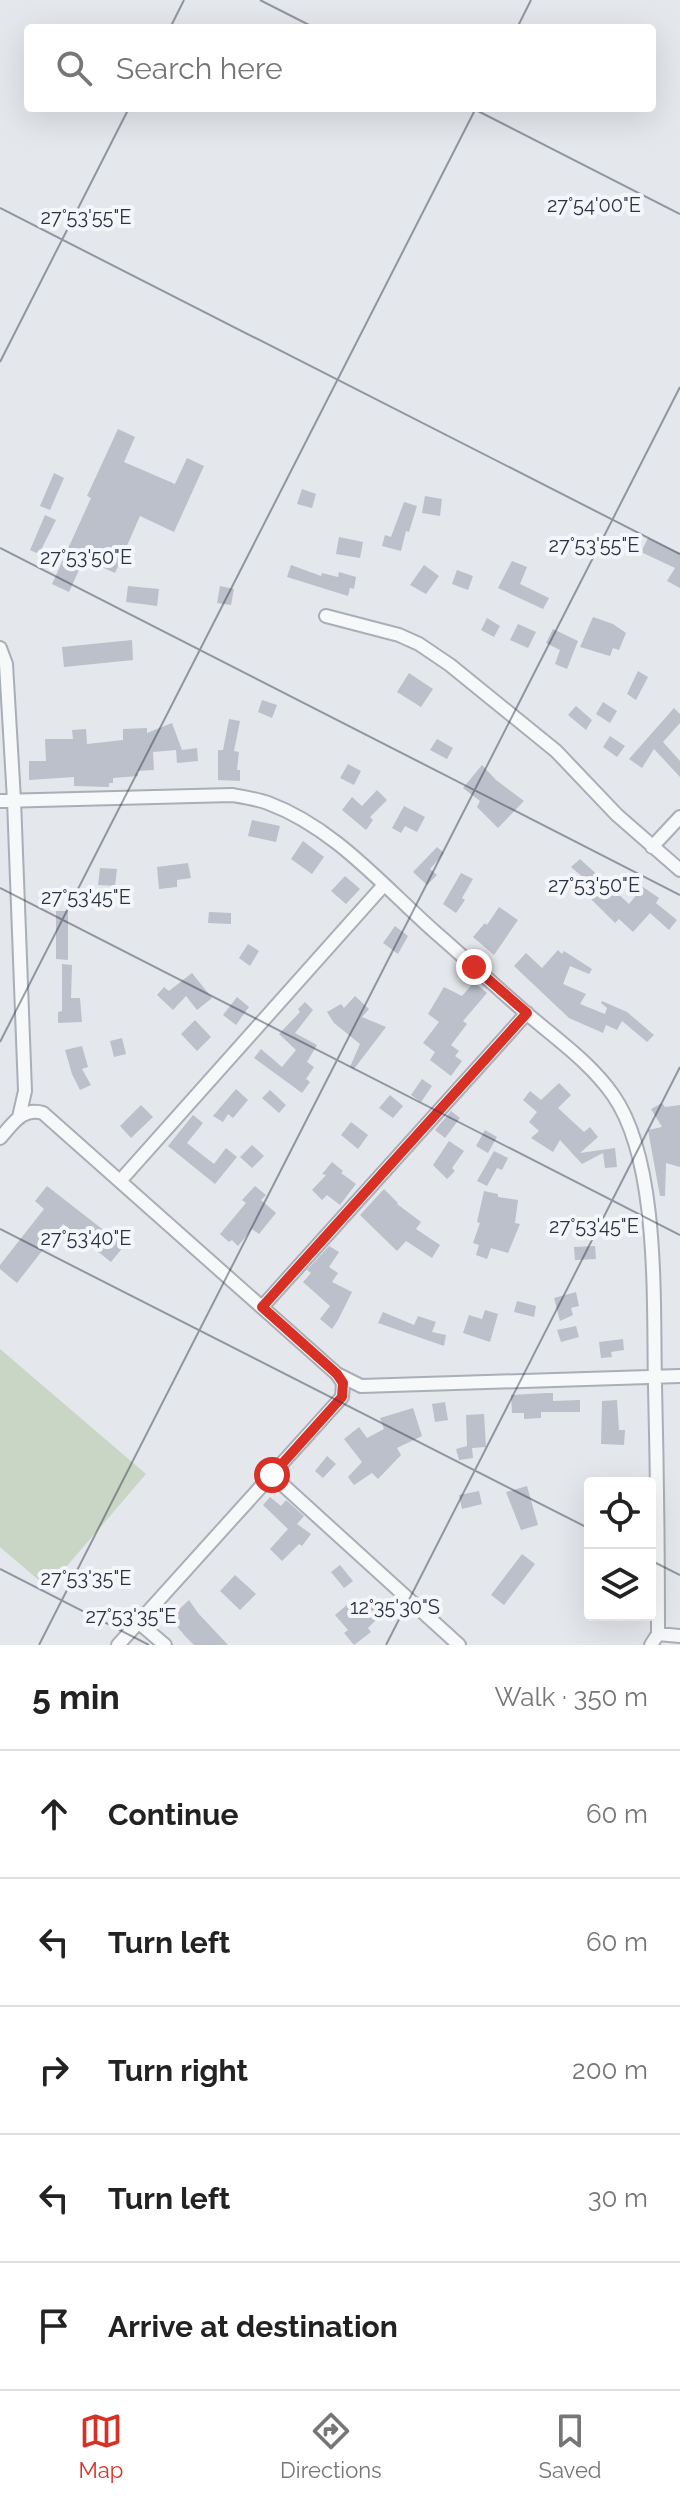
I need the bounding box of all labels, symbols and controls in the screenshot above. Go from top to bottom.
search box [24,24,656,112]
icon: search [52,46,96,90]
text: Search here [116,51,283,86]
text: 27°54'00"E [547,193,641,217]
text: 27°53'55"E [41,205,131,229]
text: 27°53'55"E [549,533,639,557]
text: 27°53'50"E [40,545,132,569]
text: 27°53'50"E [548,873,640,897]
text: 27°53'45"E [41,885,131,909]
route end [456,949,492,985]
text: 27°53'45"E [549,1214,639,1238]
text: 27°53'40"E [40,1226,132,1250]
route start [254,1457,290,1493]
map controls [584,1477,656,1621]
button: locate [584,1477,656,1549]
button: layers [584,1549,656,1621]
text: 27°53'35"E [41,1566,131,1590]
text: 12°35'30"S [350,1595,440,1619]
text: 27°53'35"E [86,1604,176,1628]
text: 5 min [32,1677,120,1717]
text: Walk · 350 m [494,1682,648,1712]
icon: ahead [32,1792,76,1836]
text: Continue [108,1797,239,1832]
text: 60 m [586,1799,648,1829]
icon: left [32,1920,76,1964]
text: Turn left [108,1925,230,1960]
text: 60 m [586,1927,648,1957]
icon: right [32,2048,76,2092]
text: Turn right [108,2053,248,2088]
text: 200 m [572,2055,648,2085]
icon: left [32,2176,76,2220]
text: Turn left [108,2181,230,2216]
text: 30 m [588,2183,648,2213]
icon: arrive [32,2304,76,2348]
text: Arrive at destination [108,2309,398,2344]
tab: Map [78,2409,123,2483]
tab: Directions [280,2409,382,2483]
tab: Saved [539,2409,602,2483]

